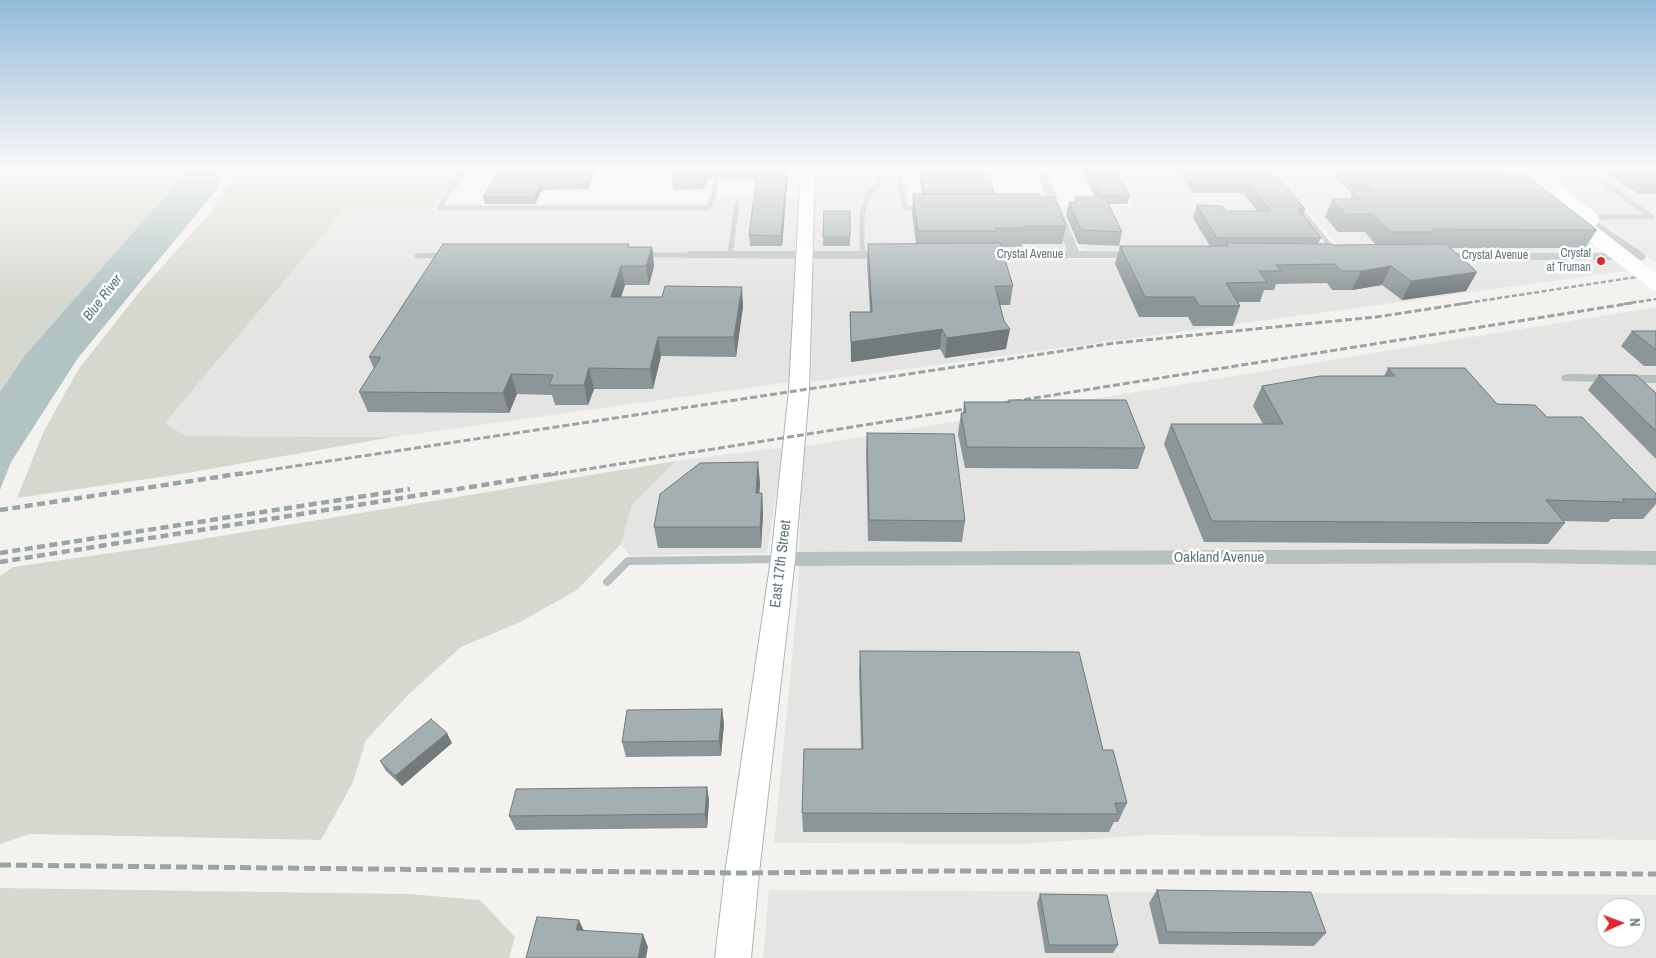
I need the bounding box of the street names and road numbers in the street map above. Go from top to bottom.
street label: Crystal Avenue [997,248,1063,262]
street label: Crystal Avenue [1462,249,1528,263]
street label: East 17th Street [767,519,795,609]
street label: Oakland Avenue [1174,549,1264,567]

